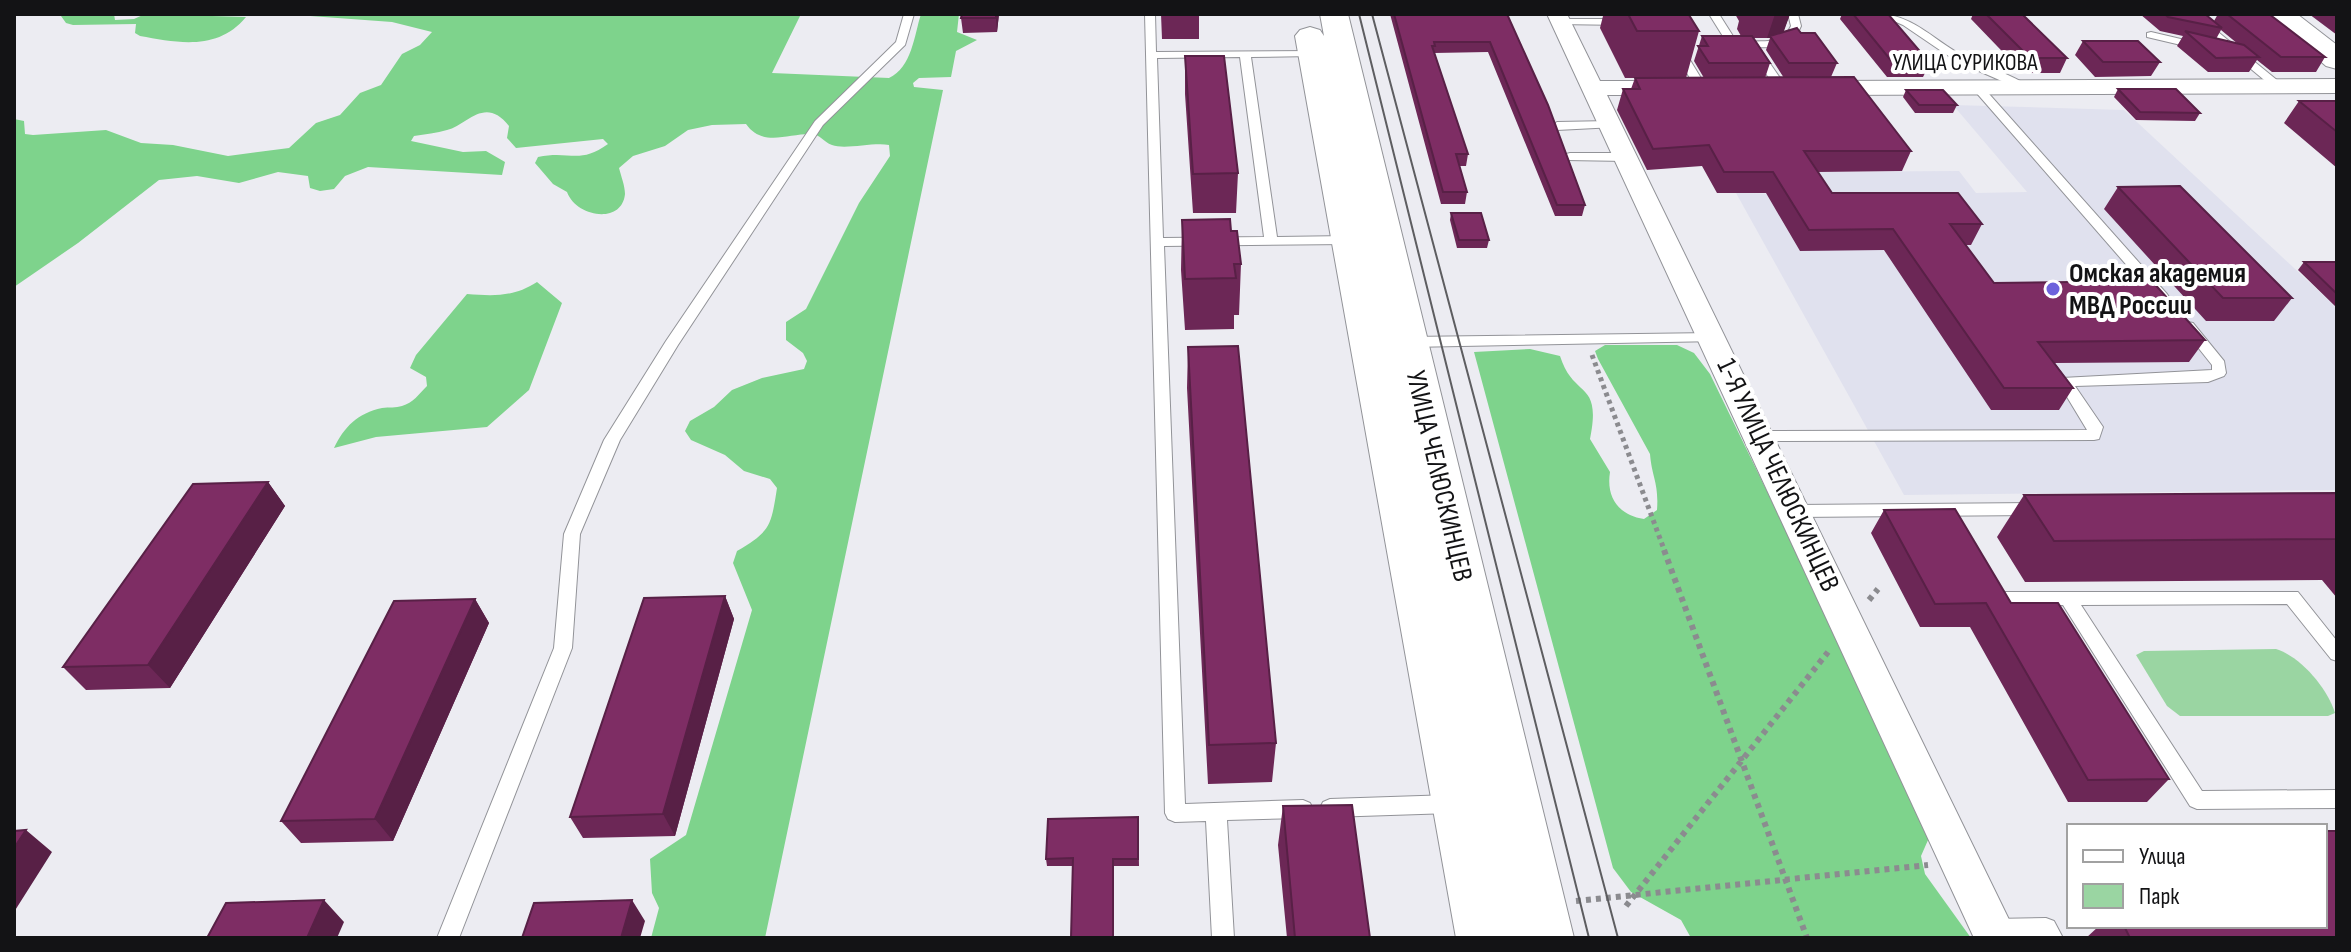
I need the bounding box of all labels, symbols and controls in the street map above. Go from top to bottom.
street label: УЛИЦА СУРИКОВА [1892,48,2038,77]
place label: Омская академия МВД России [2069,257,2246,322]
marker: Омская академия МВД России [2044,280,2062,298]
street label: 1-Я УЛИЦА ЧЕЛЮСКИНЦЕВ [1710,353,1846,597]
street label: УЛИЦА ЧЕЛЮСКИНЦЕВ [1399,367,1479,585]
legend [2067,824,2327,928]
text: Улица [2139,842,2185,871]
text: Парк [2139,882,2180,911]

